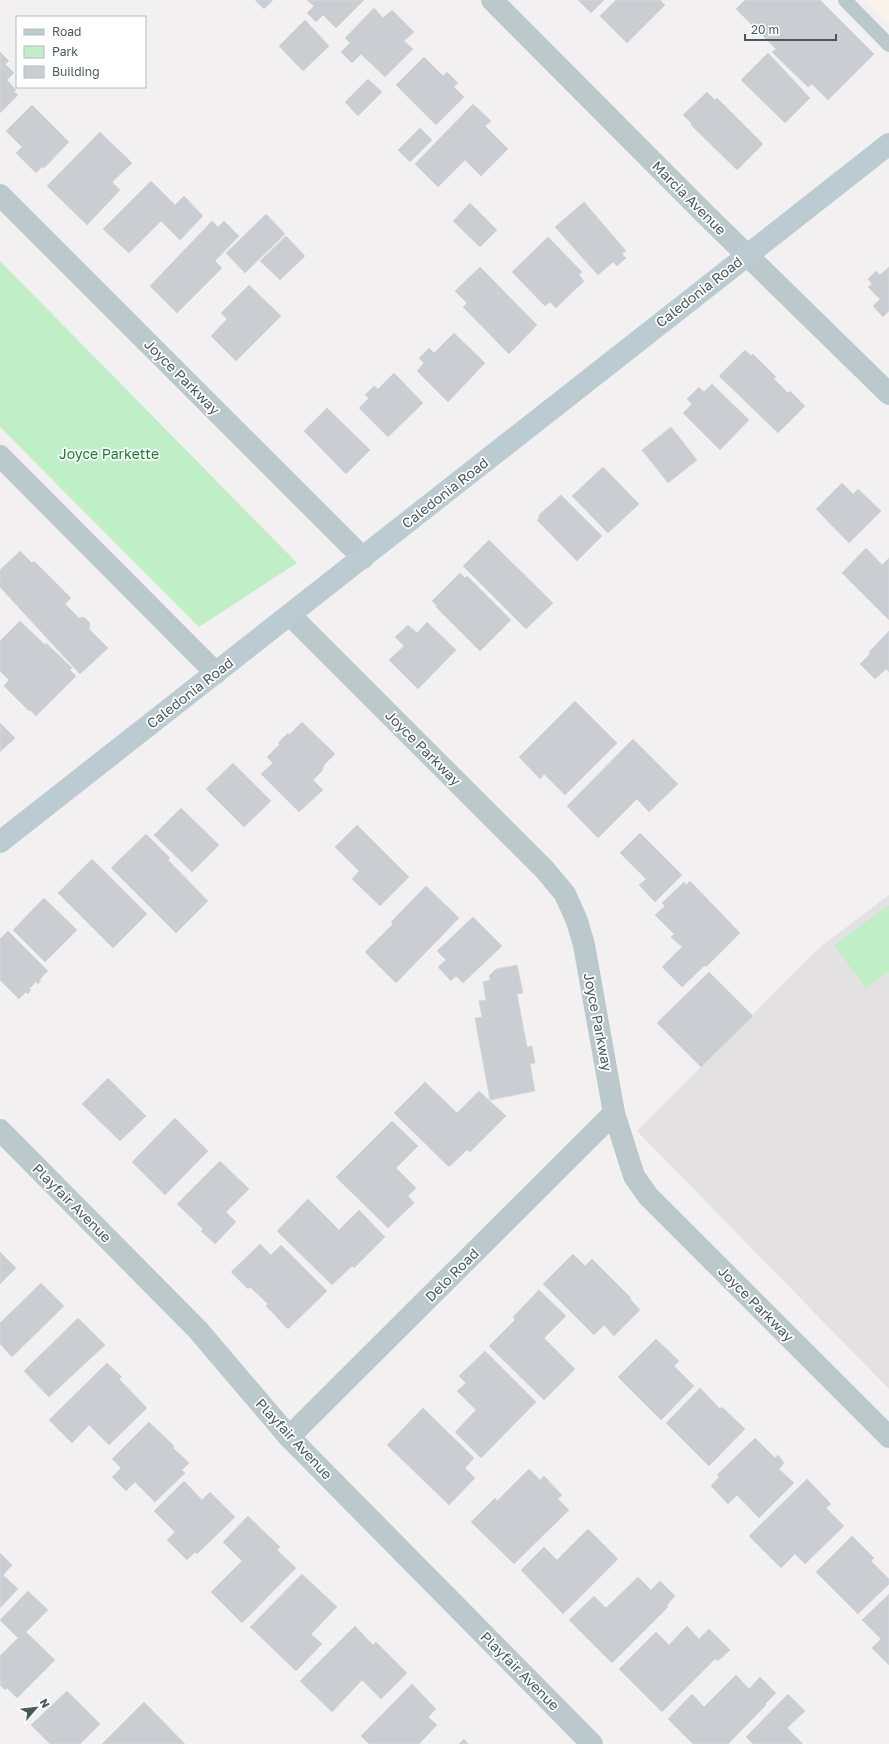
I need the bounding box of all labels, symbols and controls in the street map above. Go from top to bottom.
legend [16,16,146,88]
scale bar [745,16,836,42]
text: 20 m [751,22,779,37]
text: Road [52,24,81,39]
text: Park [52,44,78,59]
text: Building [52,64,100,79]
street label: Marcia Avenue [649,157,730,238]
street label: Caledonia Road [652,253,745,331]
street label: Joyce Parkway [141,335,224,418]
park label: Joyce Parkette [59,445,159,462]
street label: Caledonia Road [398,454,491,532]
street label: Caledonia Road [143,654,236,732]
street label: Joyce Parkway [382,706,465,789]
street label: Joyce Parkway [581,971,616,1073]
street label: Playfair Avenue [29,1160,115,1246]
street label: Delo Road [421,1244,482,1305]
street label: Joyce Parkway [715,1262,798,1345]
street label: Playfair Avenue [253,1395,336,1483]
street label: Playfair Avenue [477,1628,563,1714]
north arrow [16,1688,56,1728]
text: N [38,1696,53,1710]

